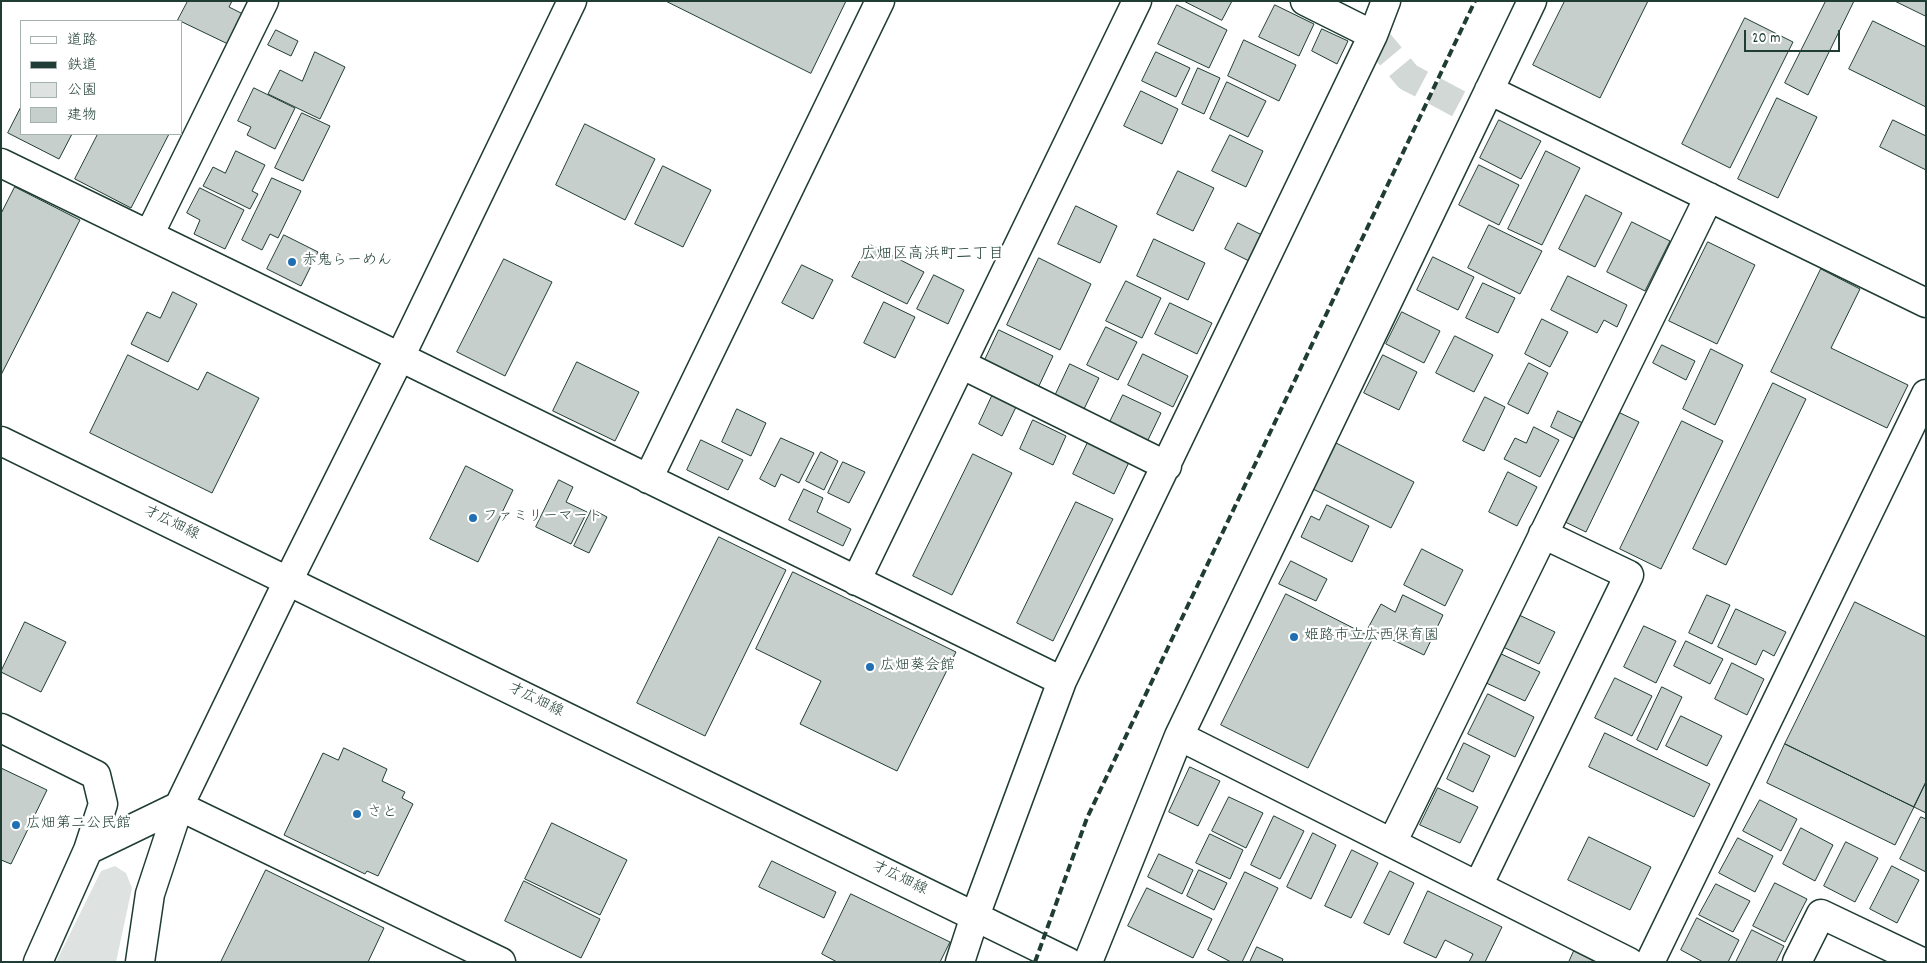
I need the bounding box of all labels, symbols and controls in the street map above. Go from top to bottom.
legend [20,20,182,135]
scale bar [1747,20,1843,52]
text: 20 m [1752,28,1780,50]
text: 道路 [67,30,97,52]
text: 鉄道 [67,55,97,77]
text: 公園 [67,80,97,102]
text: 建物 [67,105,97,127]
district label: 広畑区高浜町二丁目 [860,246,1004,266]
place label: 赤鬼らーめん [302,253,392,271]
marker: 赤鬼らーめん [286,256,298,268]
street label: 才広畑線 [140,503,202,545]
place label: ファミリーマート [483,509,603,527]
marker: ファミリーマート [467,512,479,524]
place label: 姫路市立広西保育園 [1304,628,1439,646]
marker: 姫路市立広西保育園 [1288,631,1300,643]
place label: 広畑葵会館 [880,658,955,676]
marker: 広畑葵会館 [864,661,876,673]
street label: 才広畑線 [504,680,566,722]
place label: さと [367,805,397,823]
marker: さと [351,808,363,820]
place label: 広畑第二公民館 [26,816,131,834]
marker: 広畑第二公民館 [10,819,22,831]
street label: 才広畑線 [868,858,930,900]

